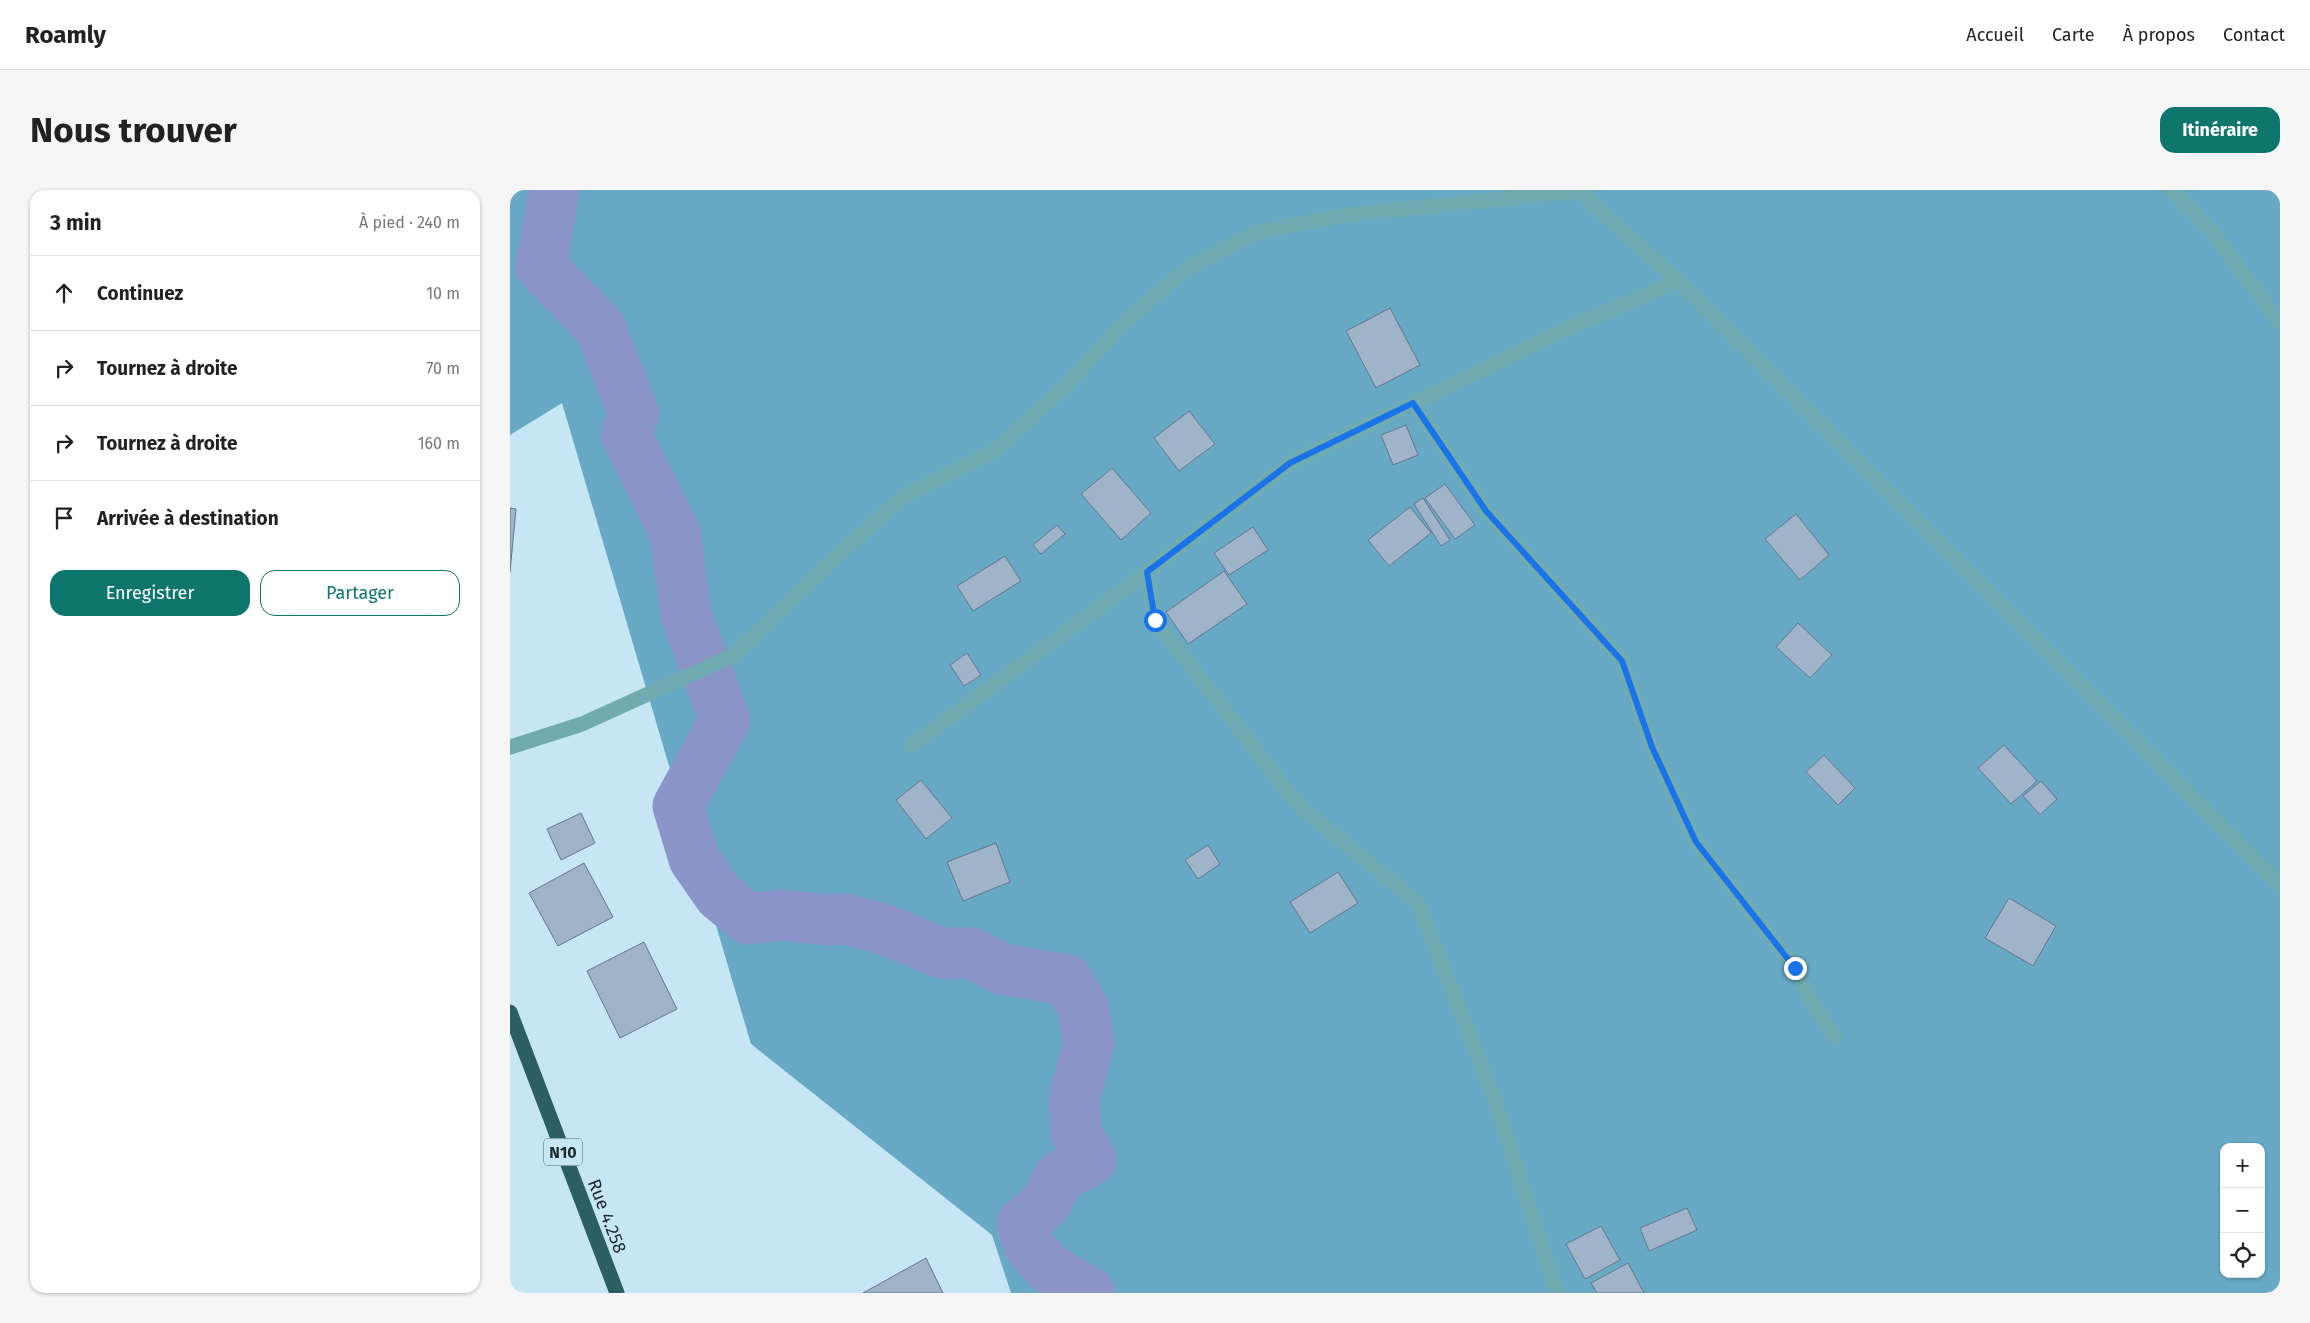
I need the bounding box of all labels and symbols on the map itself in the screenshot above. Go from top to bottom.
route start [1144,609,1167,632]
route end [1784,957,1807,980]
road number: N10 [544,1139,582,1166]
street label: Rue 4.258 [583,1176,631,1256]

